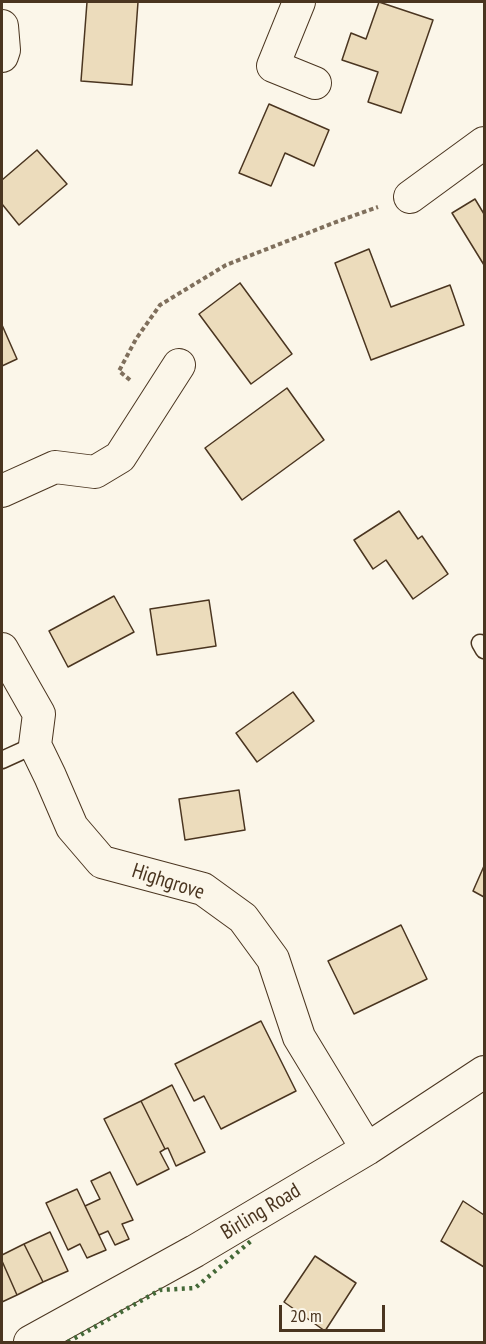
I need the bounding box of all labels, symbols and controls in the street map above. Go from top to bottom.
street label: Highgrove [129,858,207,906]
street label: Birling Road [217,1178,305,1246]
scale bar [282,1293,388,1331]
text: 20 m [290,1304,322,1327]

